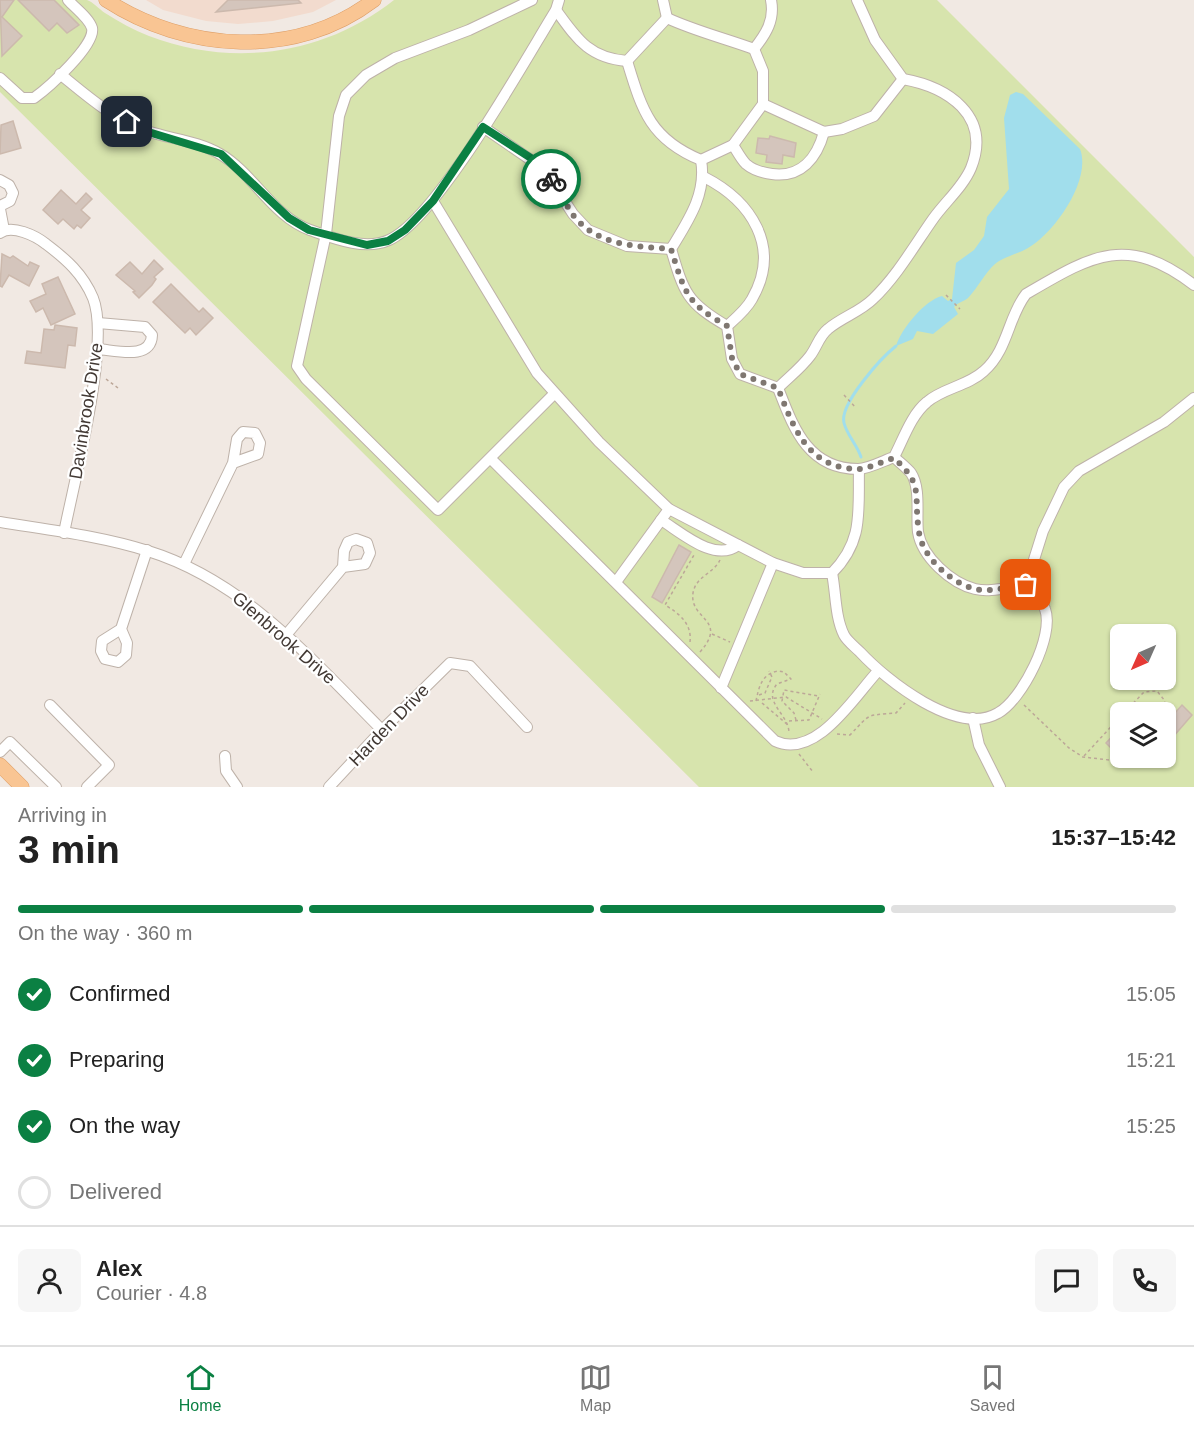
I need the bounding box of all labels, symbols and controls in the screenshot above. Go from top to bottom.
pin [101,96,152,147]
icon: home [110,105,143,138]
courier [521,149,581,209]
icon: bike [535,163,568,196]
street label: Davinbrook Drive [65,341,107,481]
pin [1000,559,1051,610]
icon: bag [1009,568,1042,601]
street label: Glenbrook Drive [228,588,340,688]
north arrow [1110,624,1176,690]
map controls [1110,624,1176,768]
street label: Harden Drive [345,680,433,770]
button: layers [1110,702,1176,768]
text: Arriving in [18,804,107,826]
text: 15:37–15:42 [1051,825,1176,850]
text: 3 min [18,828,120,871]
text: On the way · 360 m [18,922,193,944]
icon: check [18,978,51,1011]
text: Confirmed [69,981,170,1006]
text: 15:05 [1126,983,1176,1005]
icon: check [18,1044,51,1077]
text: Preparing [69,1047,164,1072]
text: 15:21 [1126,1049,1176,1071]
icon: check [18,1110,51,1143]
text: On the way [69,1113,180,1138]
text: 15:25 [1126,1115,1176,1137]
text: Delivered [69,1179,162,1204]
button: person [18,1249,81,1312]
button: chat [1035,1249,1098,1312]
button: phone [1113,1249,1176,1312]
text: Alex [96,1256,142,1281]
text: Courier · 4.8 [96,1282,207,1304]
tab: Home [179,1361,222,1415]
tab: Map [579,1361,612,1415]
tab: Saved [970,1361,1015,1415]

